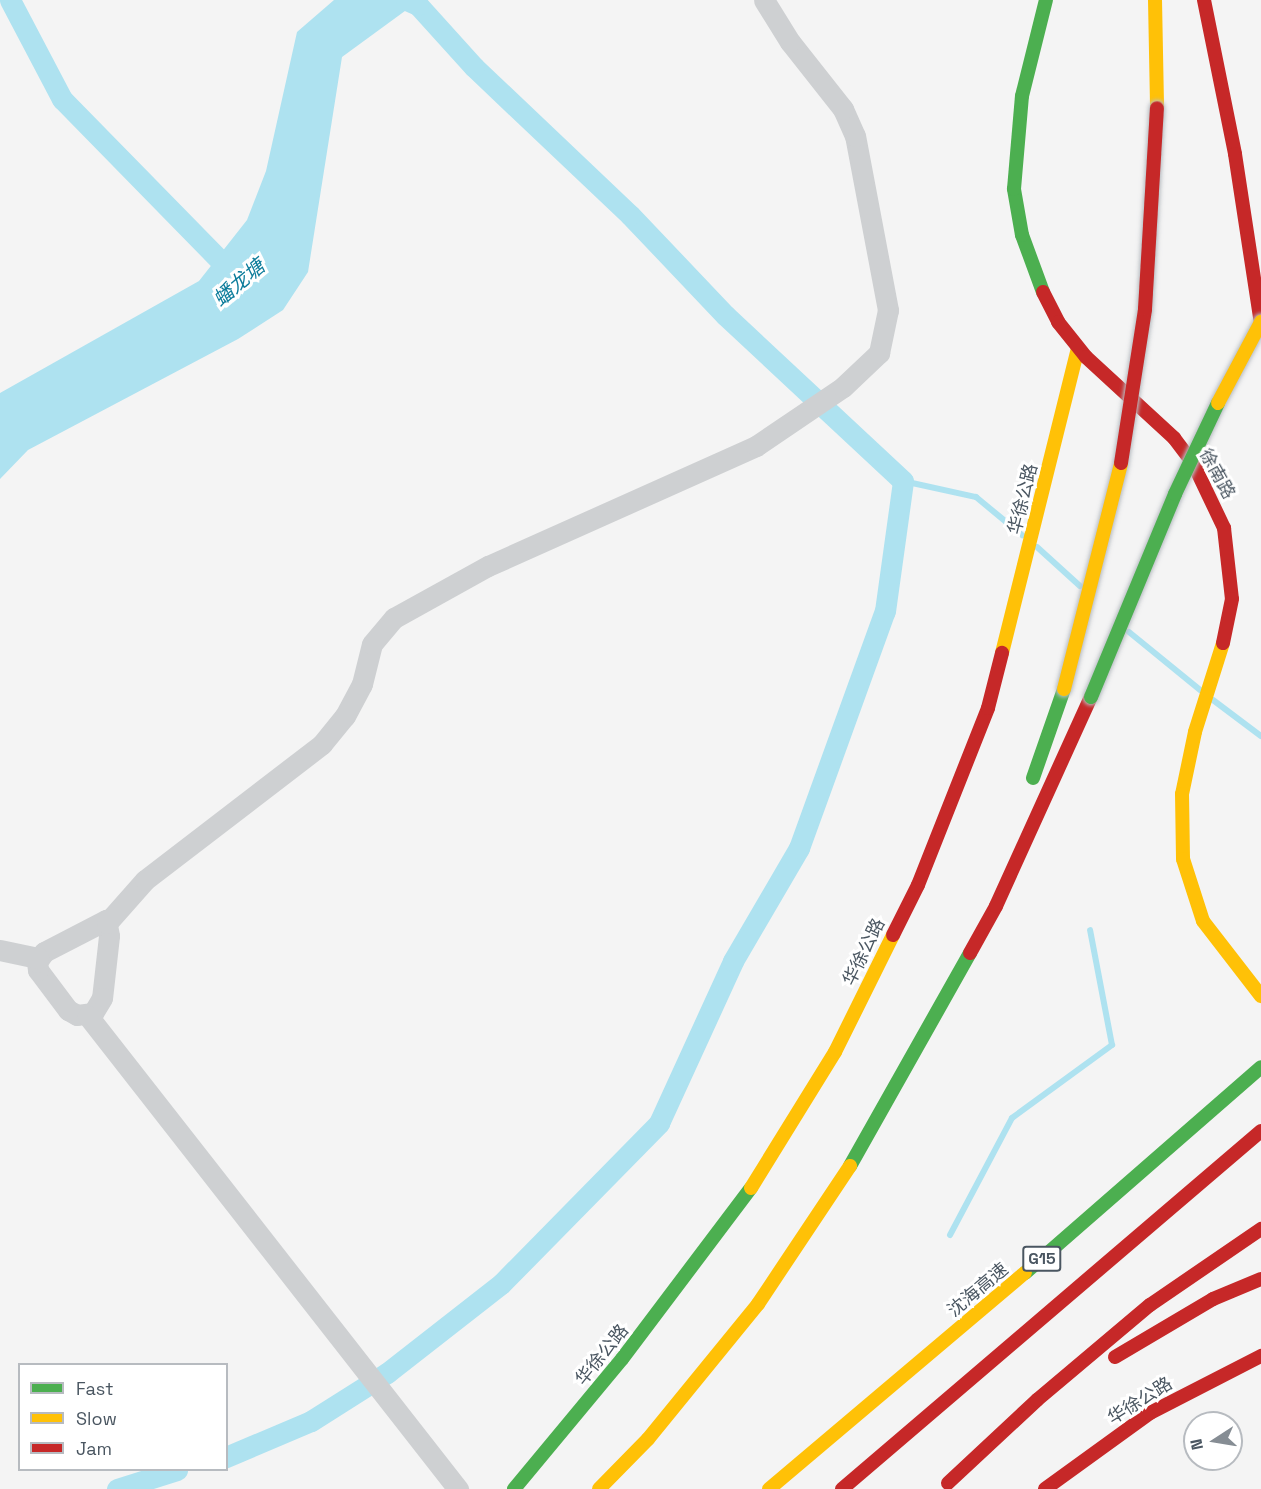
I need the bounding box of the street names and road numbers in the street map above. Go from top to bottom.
street label: 徐南路 [1194,445,1240,503]
street label: 华徐公路 [1004,461,1042,537]
street label: 华徐公路 [839,915,889,989]
road number: G15 [1021,1246,1063,1272]
street label: 沈海高速 [943,1259,1013,1321]
street label: 华徐公路 [571,1320,633,1390]
street label: 华徐公路 [1104,1373,1176,1429]

